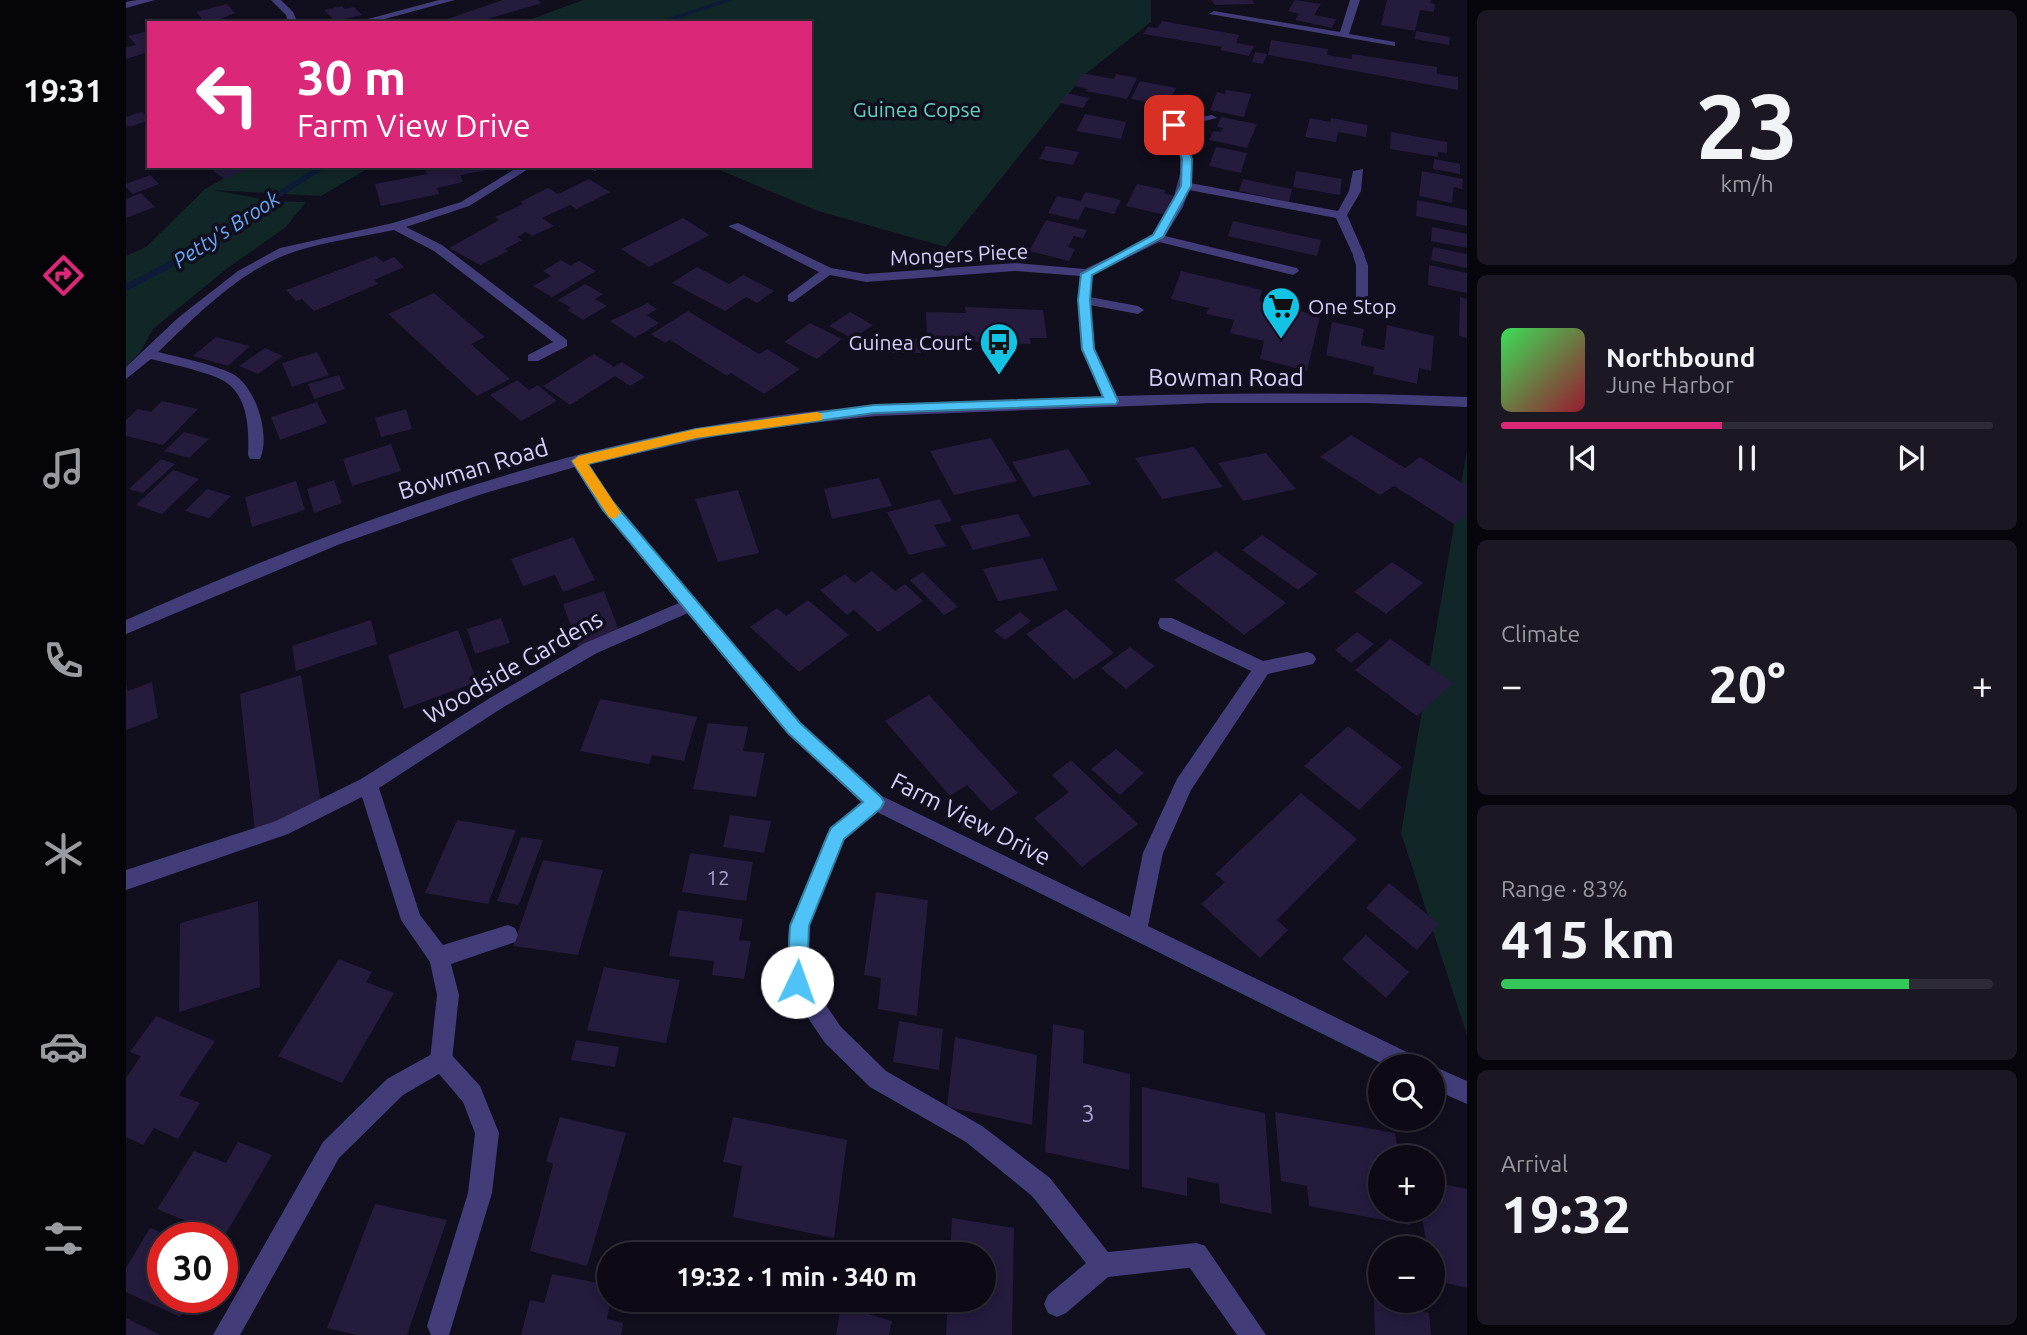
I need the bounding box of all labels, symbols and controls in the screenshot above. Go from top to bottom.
icon: left [182,49,273,140]
text: 30 m [297,49,406,104]
text: 19:31 [23,72,103,108]
text: 23 [1696,74,1798,176]
pin [1144,95,1204,155]
park label: Guinea Copse [853,97,981,121]
icon: arrive [1155,106,1193,144]
text: Farm View Drive [297,107,531,143]
text: km/h [1720,171,1774,196]
water label: Petty's Brook [168,186,284,272]
street label: Mongers Piece [889,238,1029,270]
icon: directions [39,251,88,300]
supermarket icon: One Stop [1260,285,1302,340]
place label: One Stop [1308,294,1396,318]
bus stop icon: Guinea Court [978,321,1020,376]
place label: Guinea Court [848,330,972,354]
text: Northbound [1606,343,1755,372]
street label: Bowman Road [1148,364,1304,391]
text: June Harbor [1606,372,1734,397]
street label: Bowman Road [395,433,551,505]
icon: previous [1564,439,1602,477]
icon: pause [1728,439,1766,477]
icon: next [1892,439,1930,477]
icon: music [39,444,88,493]
street label: Woodside Gardens [419,605,607,729]
text: Climate [1501,621,1580,646]
icon: phone [39,636,88,685]
text: 20° [1708,655,1786,713]
text: − [1501,664,1522,706]
text: + [1972,664,1993,706]
street label: Farm View Drive [887,767,1055,871]
icon: climate [39,829,88,878]
house number: 12 [706,865,730,889]
text: Range · 83% [1501,876,1628,901]
text: 415 km [1501,910,1675,968]
position arrow [760,945,834,1019]
icon: car [39,1022,88,1071]
map controls [1368,1054,1445,1313]
button: search [1368,1054,1445,1131]
house number: 3 [1081,1100,1095,1127]
button: + [1368,1145,1445,1222]
text: Arrival [1501,1151,1568,1176]
text: 19:32 [1501,1185,1631,1243]
icon: filters [39,1214,88,1263]
speed limit sign: 30 [147,1222,238,1313]
button: − [1368,1236,1445,1313]
text: 19:32 · 1 min · 340 m [676,1262,917,1291]

